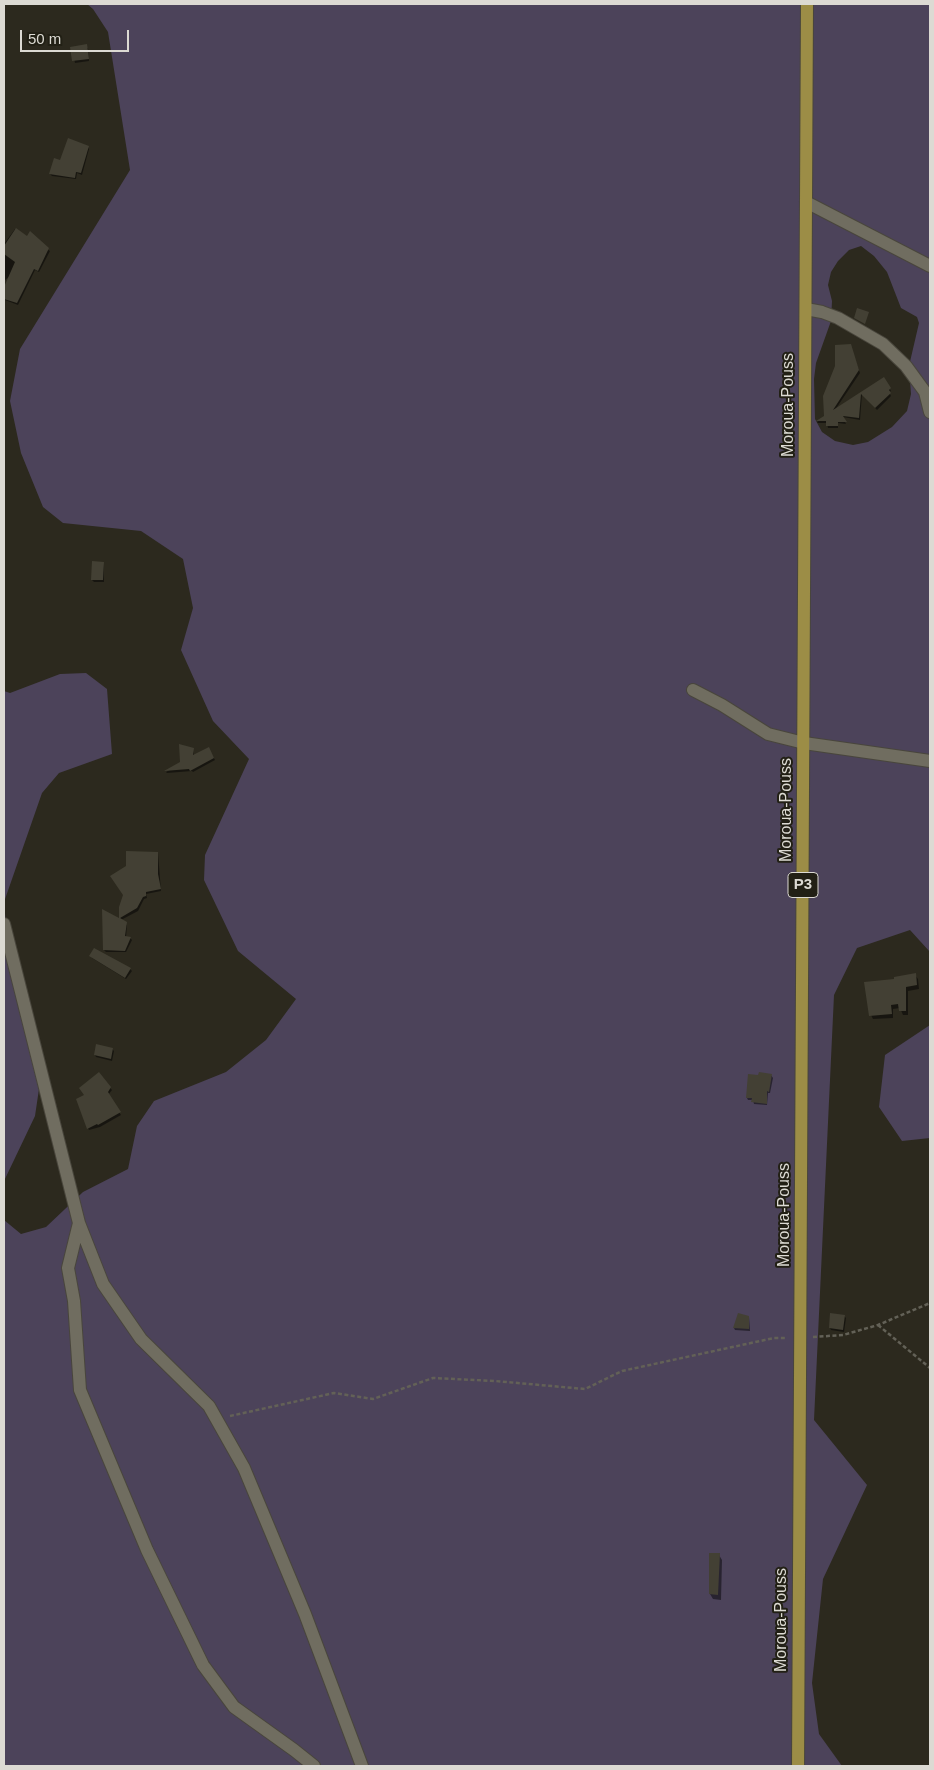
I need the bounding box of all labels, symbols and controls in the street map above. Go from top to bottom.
scale bar [22,20,131,52]
text: 50 m [28,30,61,47]
street label: Moroua-Pouss [779,353,799,457]
street label: Moroua-Pouss [777,758,797,862]
road number: P3 [788,872,818,898]
street label: Moroua-Pouss [775,1163,795,1267]
street label: Moroua-Pouss [772,1568,792,1672]

